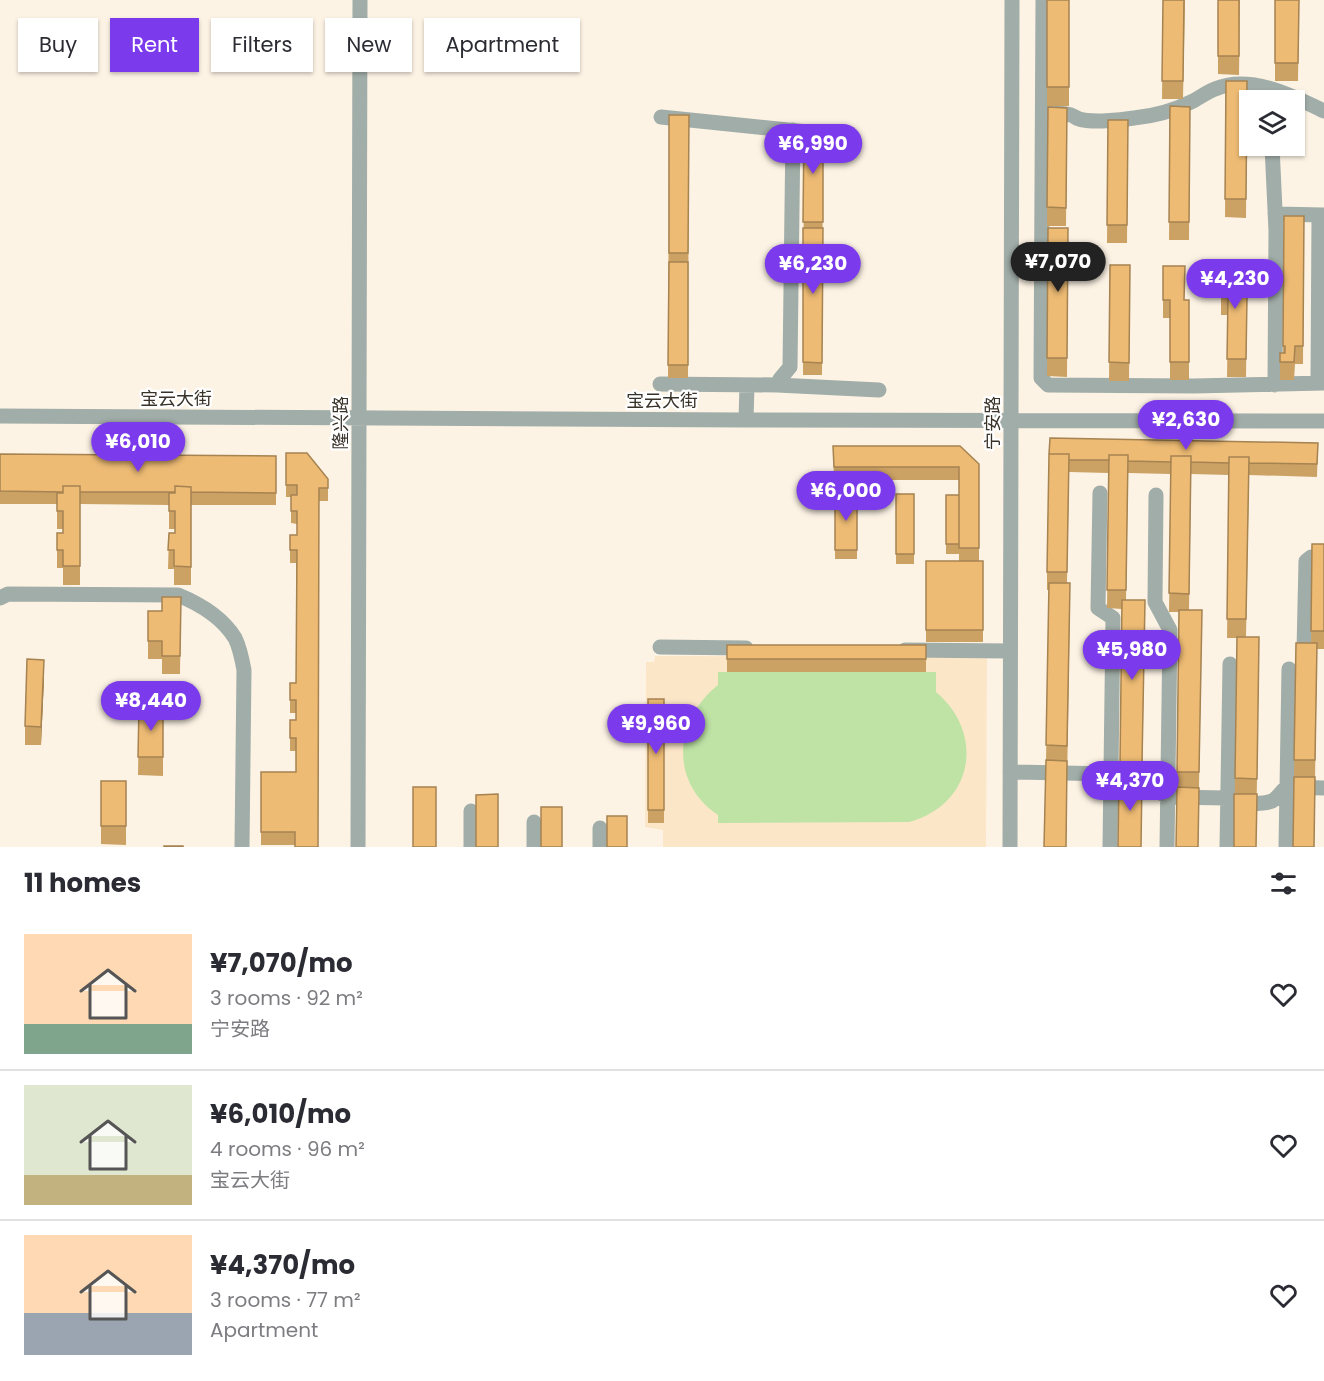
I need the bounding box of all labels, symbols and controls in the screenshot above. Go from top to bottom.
chip: Buy [18,18,98,72]
chip: Rent [110,18,199,72]
chip: Filters [211,18,313,72]
chip: New [325,18,412,72]
chip: Apartment [424,18,580,72]
map controls [1239,90,1305,156]
button: layers [1239,90,1305,156]
pin: ¥6,990 [764,124,862,175]
text: ¥6,990 [778,129,848,157]
pin: ¥7,070 [1009,242,1107,293]
pin: ¥6,230 [764,244,862,295]
text: ¥7,070 [1025,247,1091,275]
text: ¥6,230 [779,249,847,277]
pin: ¥4,230 [1186,259,1284,310]
text: ¥4,230 [1200,264,1270,292]
street label: 宝云大街 [140,386,212,411]
street label: 宝云大街 [626,388,698,413]
street label: 隆兴路 [328,396,353,450]
street label: 宁安路 [980,396,1005,450]
pin: ¥2,630 [1137,400,1235,451]
text: ¥2,630 [1152,405,1220,433]
pin: ¥6,010 [89,422,187,473]
text: ¥6,010 [105,427,171,455]
pin: ¥6,000 [797,471,895,522]
text: ¥6,000 [810,476,882,504]
pin: ¥5,980 [1083,630,1181,681]
text: ¥5,980 [1097,635,1167,663]
pin: ¥8,440 [102,681,200,732]
text: ¥8,440 [115,686,187,714]
pin: ¥9,960 [607,704,705,755]
text: ¥9,960 [621,709,691,737]
pin: ¥4,370 [1081,761,1179,812]
text: ¥4,370 [1096,766,1164,794]
text: 11 homes [24,865,141,901]
icon: filters [1267,867,1300,900]
text: ¥7,070/mo [210,945,353,981]
icon: home [72,958,144,1030]
icon: heart [1267,978,1300,1011]
text: 3 rooms · 92 m² [210,984,363,1012]
text: 宁安路 [210,1015,270,1043]
text: ¥6,010/mo [210,1096,351,1132]
icon: home [72,1109,144,1181]
icon: heart [1267,1129,1300,1162]
text: 4 rooms · 96 m² [210,1135,365,1163]
text: 宝云大街 [210,1166,290,1194]
text: ¥4,370/mo [210,1247,355,1283]
icon: home [72,1259,144,1331]
icon: heart [1267,1279,1300,1312]
text: 3 rooms · 77 m² [210,1286,361,1314]
text: Apartment [210,1316,318,1344]

